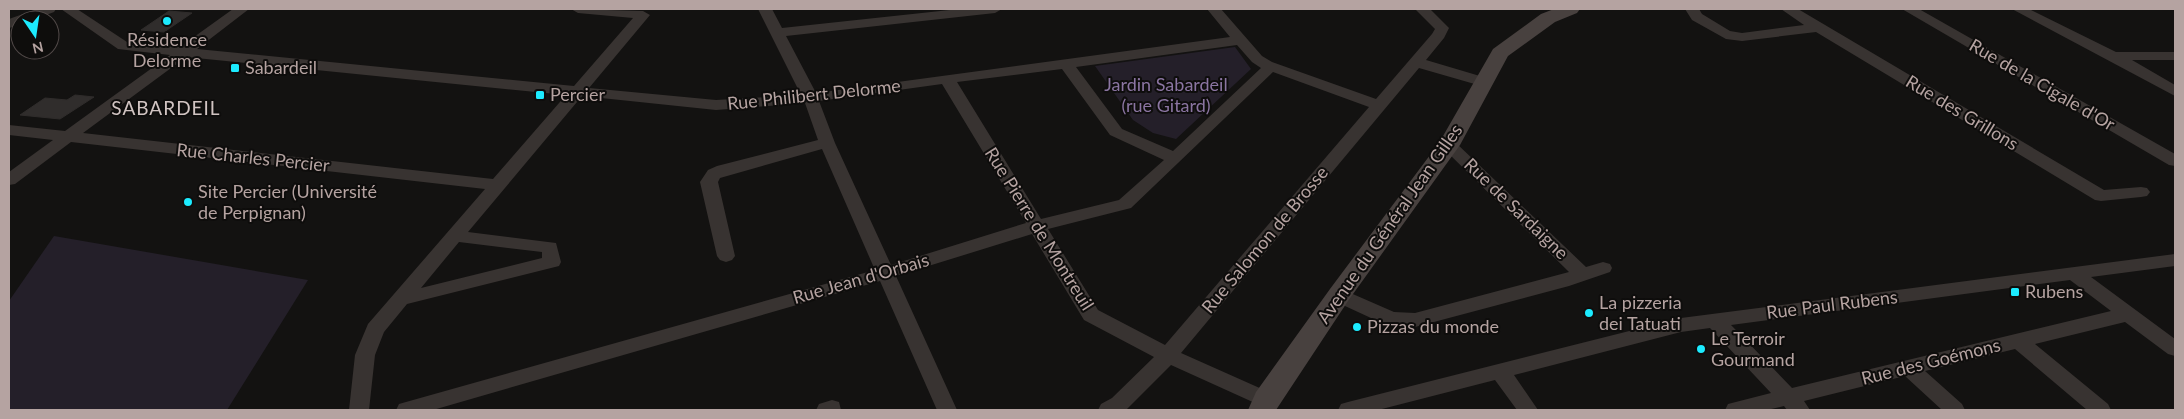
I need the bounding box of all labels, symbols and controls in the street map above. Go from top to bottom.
north arrow [10,10,60,60]
marker: Résidence Delorme [161,15,173,27]
place label: Résidence Delorme [127,28,207,71]
street label: Rue de la Cigale d'Or [1966,33,2120,135]
text: N [31,39,45,58]
place label: Sabardeil [245,56,317,78]
marker: Sabardeil [229,62,241,74]
street label: Rue des Grillons [1902,70,2023,154]
park label: Jardin Sabardeil (rue Gitard) [1104,73,1228,116]
street label: Rue Philibert Delorme [726,74,902,114]
place label: Percier [550,83,605,105]
marker: Percier [534,89,546,101]
district label: SABARDEIL [111,96,221,119]
street label: Avenue du Général Jean Gilles [1312,119,1467,327]
street label: Rue Charles Percier [175,138,331,176]
street label: Rue Pierre de Montreuil [981,143,1099,314]
street label: Rue de Sardaigne [1460,153,1573,264]
street label: Rue Salomon de Brosse [1196,161,1332,317]
place label: Site Percier (Université de Perpignan) [198,180,377,223]
marker: Site Percier (Université de Perpignan) [182,196,194,208]
street label: Rue Jean d'Orbais [790,248,932,308]
place label: Rubens [2025,280,2084,302]
street label: Rue Paul Rubens [1765,285,1899,323]
marker: Rubens [2009,286,2021,298]
place label: La pizzeria dei Tatuati [1599,291,1682,334]
marker: La pizzeria dei Tatuati [1583,307,1595,319]
place label: Pizzas du monde [1367,315,1499,337]
marker: Pizzas du monde [1351,321,1363,333]
place label: Le Terroir Gourmand [1711,327,1795,370]
street label: Rue des Goémons [1859,333,2003,389]
marker: Le Terroir Gourmand [1695,343,1707,355]

